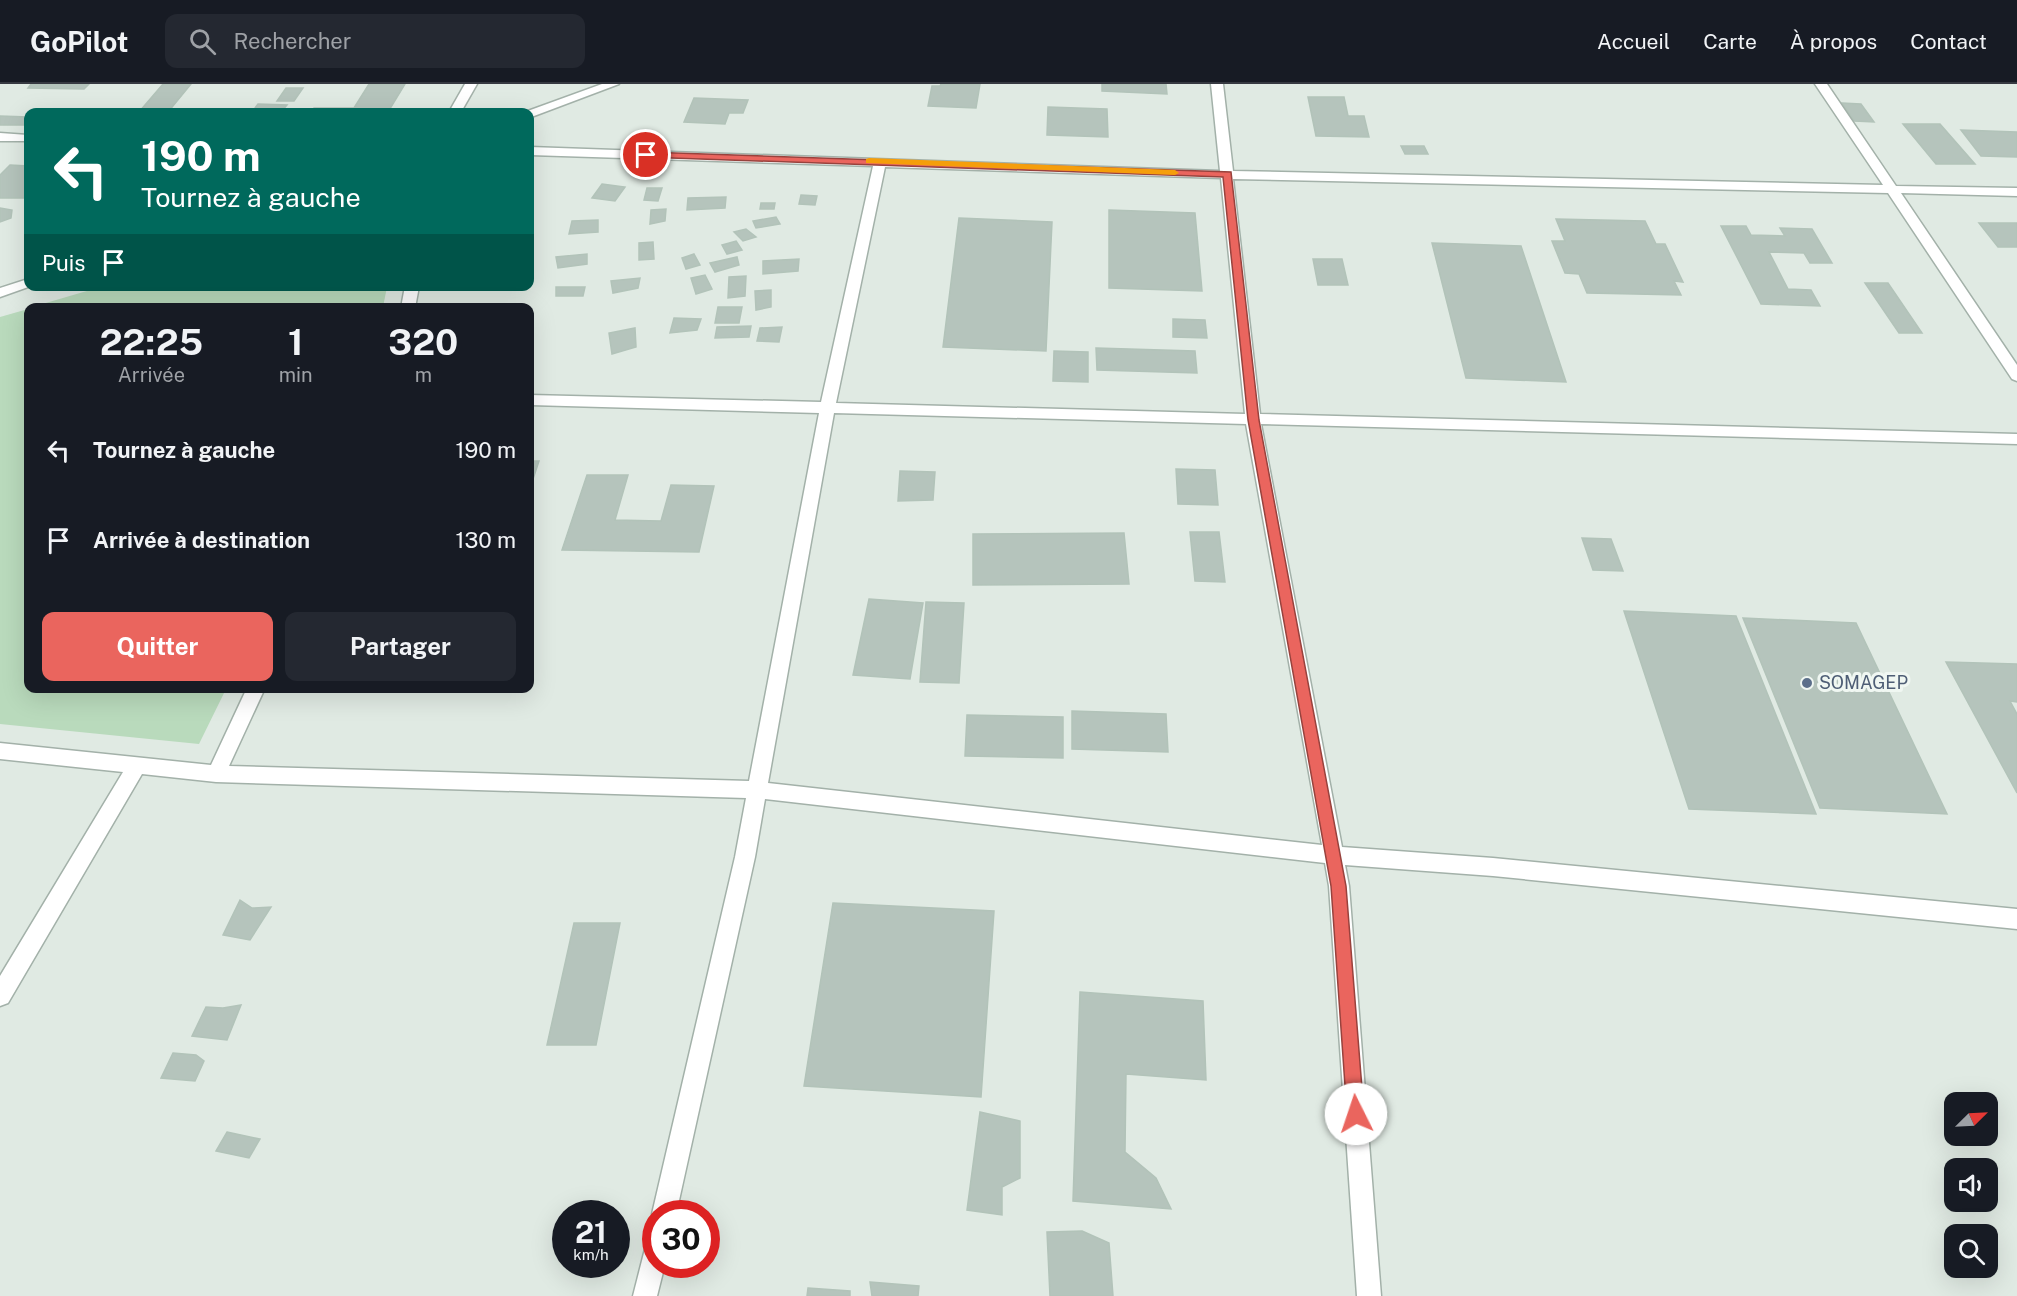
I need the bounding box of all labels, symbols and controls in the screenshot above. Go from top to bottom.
search box [165,14,585,68]
text: GoPilot [30,25,129,58]
icon: search [186,25,219,58]
text: Rechercher [234,28,351,54]
text: Accueil [1597,29,1670,54]
text: Carte [1703,29,1757,54]
text: À propos [1790,29,1877,54]
text: Contact [1910,29,1987,54]
pin [620,129,671,180]
text: 190 m [141,131,261,180]
icon: left [42,132,120,210]
icon: arrive [629,138,662,171]
text: Tournez à gauche [141,181,361,213]
icon: arrive [97,246,130,279]
text: Puis [42,250,85,276]
text: 22:25 [100,321,203,363]
text: 1 [288,321,303,363]
text: 320 [388,321,458,363]
text: Arrivée [118,363,185,387]
text: min [279,363,313,387]
text: m [415,363,432,387]
icon: left [42,434,75,467]
text: Tournez à gauche [93,437,275,463]
text: 190 m [456,437,516,463]
icon: arrive [42,524,75,557]
text: Arrivée à destination [93,527,310,553]
text: 130 m [455,527,516,553]
button: Quitter [42,612,273,681]
button: Partager [285,612,516,681]
place label: SOMAGEP [1819,672,1908,693]
marker: SOMAGEP [1800,676,1814,690]
position arrow [1324,1082,1388,1146]
north arrow [1944,1092,1998,1146]
map controls [1944,1092,1998,1278]
button: sound [1944,1158,1998,1212]
speed limit sign: 30 [642,1200,720,1278]
text: 21 [575,1214,607,1250]
button: search [1944,1224,1998,1278]
text: km/h [573,1246,609,1263]

